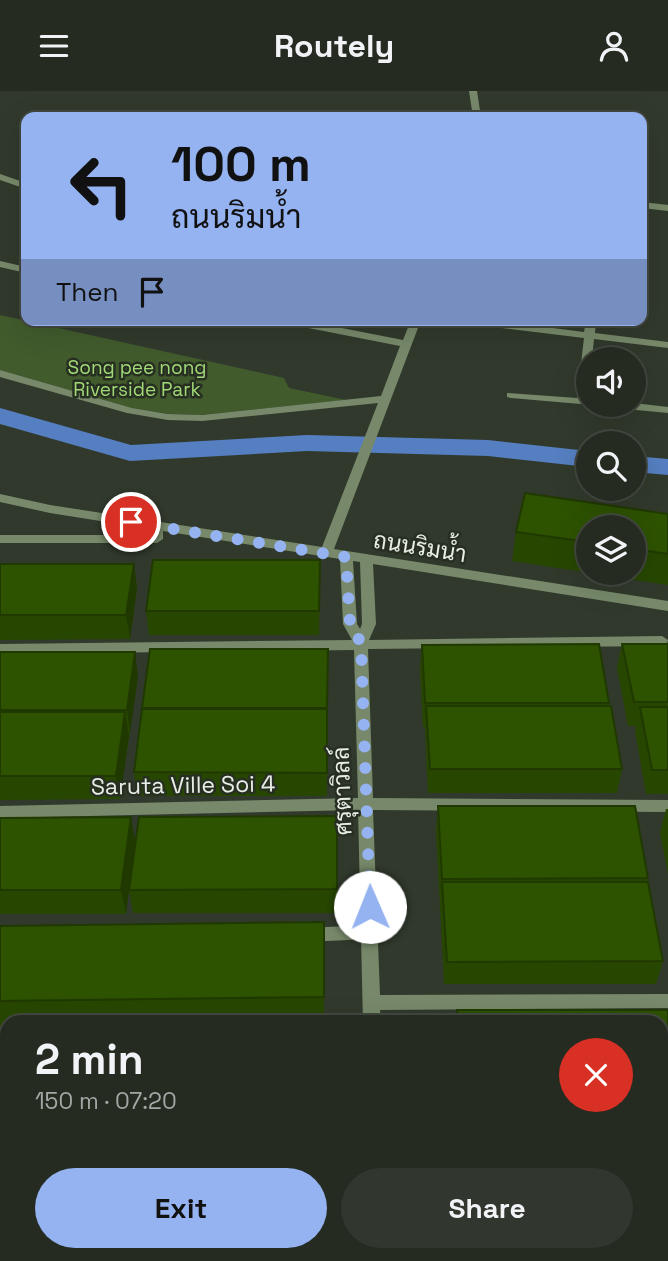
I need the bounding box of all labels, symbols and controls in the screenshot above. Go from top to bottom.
text: Routely [274,26,394,66]
icon: menu [35,27,73,65]
icon: person [595,27,633,65]
text: 100 m [171,133,311,195]
icon: left [56,140,147,231]
text: ถนนริมน้ำ [171,197,301,237]
icon: arrive [133,273,171,311]
text: Then [56,275,119,309]
map controls [576,347,646,585]
button: sound [576,347,646,417]
park label: Song pee nong Riverside Park [68,355,206,402]
button: search [576,431,646,501]
pin [101,492,161,552]
icon: arrive [112,503,150,541]
button: layers [576,515,646,585]
street label: ถนนริมน้ำ [371,520,469,569]
street label: ศรุตาวิลล์ [324,746,360,836]
street label: Saruta Ville Soi 4 [91,768,275,802]
position arrow [333,870,407,944]
text: 2 min [35,1033,144,1086]
button: close [559,1038,633,1112]
text: 150 m · 07:20 [35,1086,177,1116]
button: Exit [35,1168,327,1248]
button: Share [341,1168,633,1248]

